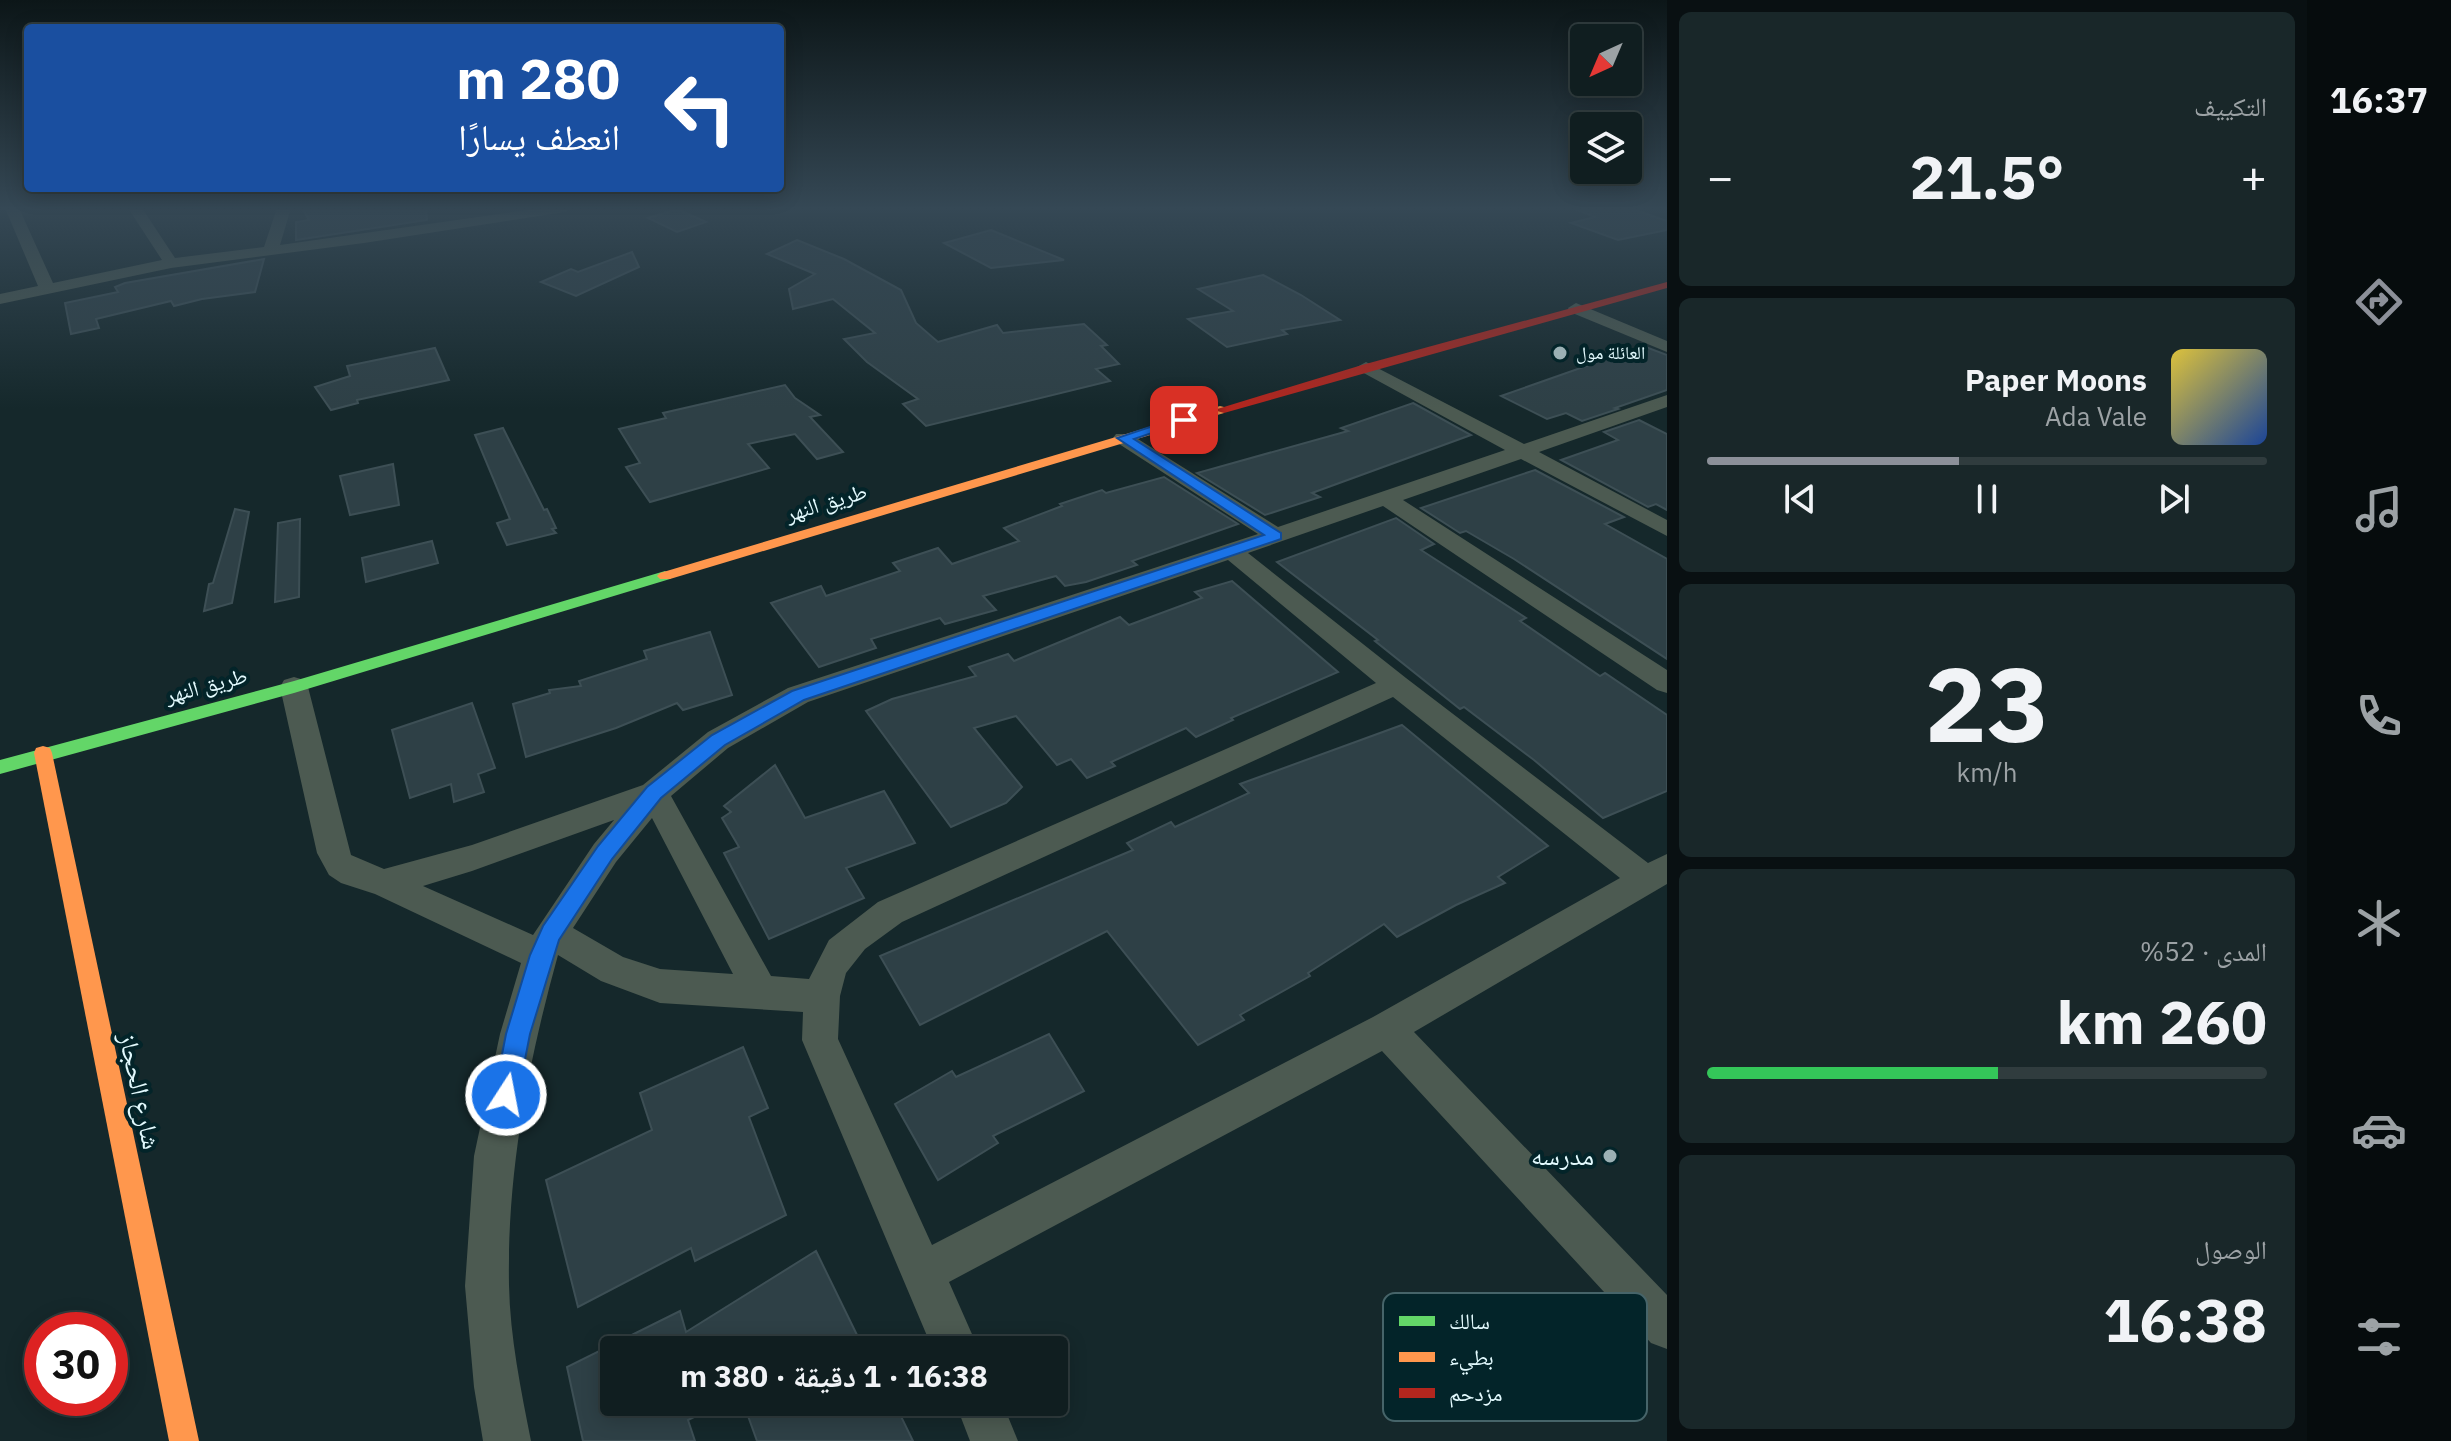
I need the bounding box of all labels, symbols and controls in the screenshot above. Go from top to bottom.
north arrow [1570,24,1642,96]
map controls [1570,24,1642,184]
text: 280 m [456,42,620,114]
icon: left [648,56,752,160]
text: 16:37 [2330,76,2428,123]
text: التكييف [2194,89,2267,123]
button: layers [1570,112,1642,184]
text: انعطف يسارًا [458,113,620,160]
text: 21.5° [1910,137,2064,216]
text: − [1707,148,1733,205]
text: + [2241,148,2267,205]
icon: directions [2351,274,2407,330]
place label: العائلة مول [1576,341,1645,364]
marker: العائلة مول [1551,344,1569,362]
text: Paper Moons [1965,360,2147,399]
pin [1150,386,1218,454]
icon: arrive [1162,398,1206,442]
text: Ada Vale [2045,399,2147,433]
street label: طريق النهر [781,475,870,528]
icon: previous [1778,477,1822,521]
icon: pause [1965,477,2009,521]
icon: next [2152,477,2196,521]
icon: music [2351,481,2407,537]
text: 23 [1925,635,2049,771]
street label: طريق النهر [161,660,250,710]
icon: phone [2351,688,2407,744]
text: km/h [1956,755,2018,789]
icon: climate [2351,895,2407,951]
text: المدى · 52% [2140,934,2267,968]
text: 260 km [2057,982,2267,1061]
street label: شارع الحجاز [112,1028,170,1152]
position arrow [464,1053,548,1137]
icon: car [2351,1102,2407,1158]
place label: مدرسه [1531,1138,1594,1172]
marker: مدرسه [1601,1147,1619,1165]
text: الوصول [2195,1232,2267,1266]
text: 16:38 [2103,1280,2267,1359]
legend [1383,1293,1647,1421]
text: سالك [1449,1306,1490,1335]
icon: filters [2351,1309,2407,1365]
speed limit sign: 30 [24,1312,128,1416]
text: بطيء [1449,1342,1494,1375]
text: 16:38 · 1 دقيقة · 380 m [680,1356,988,1395]
text: مزدحم [1449,1378,1503,1408]

